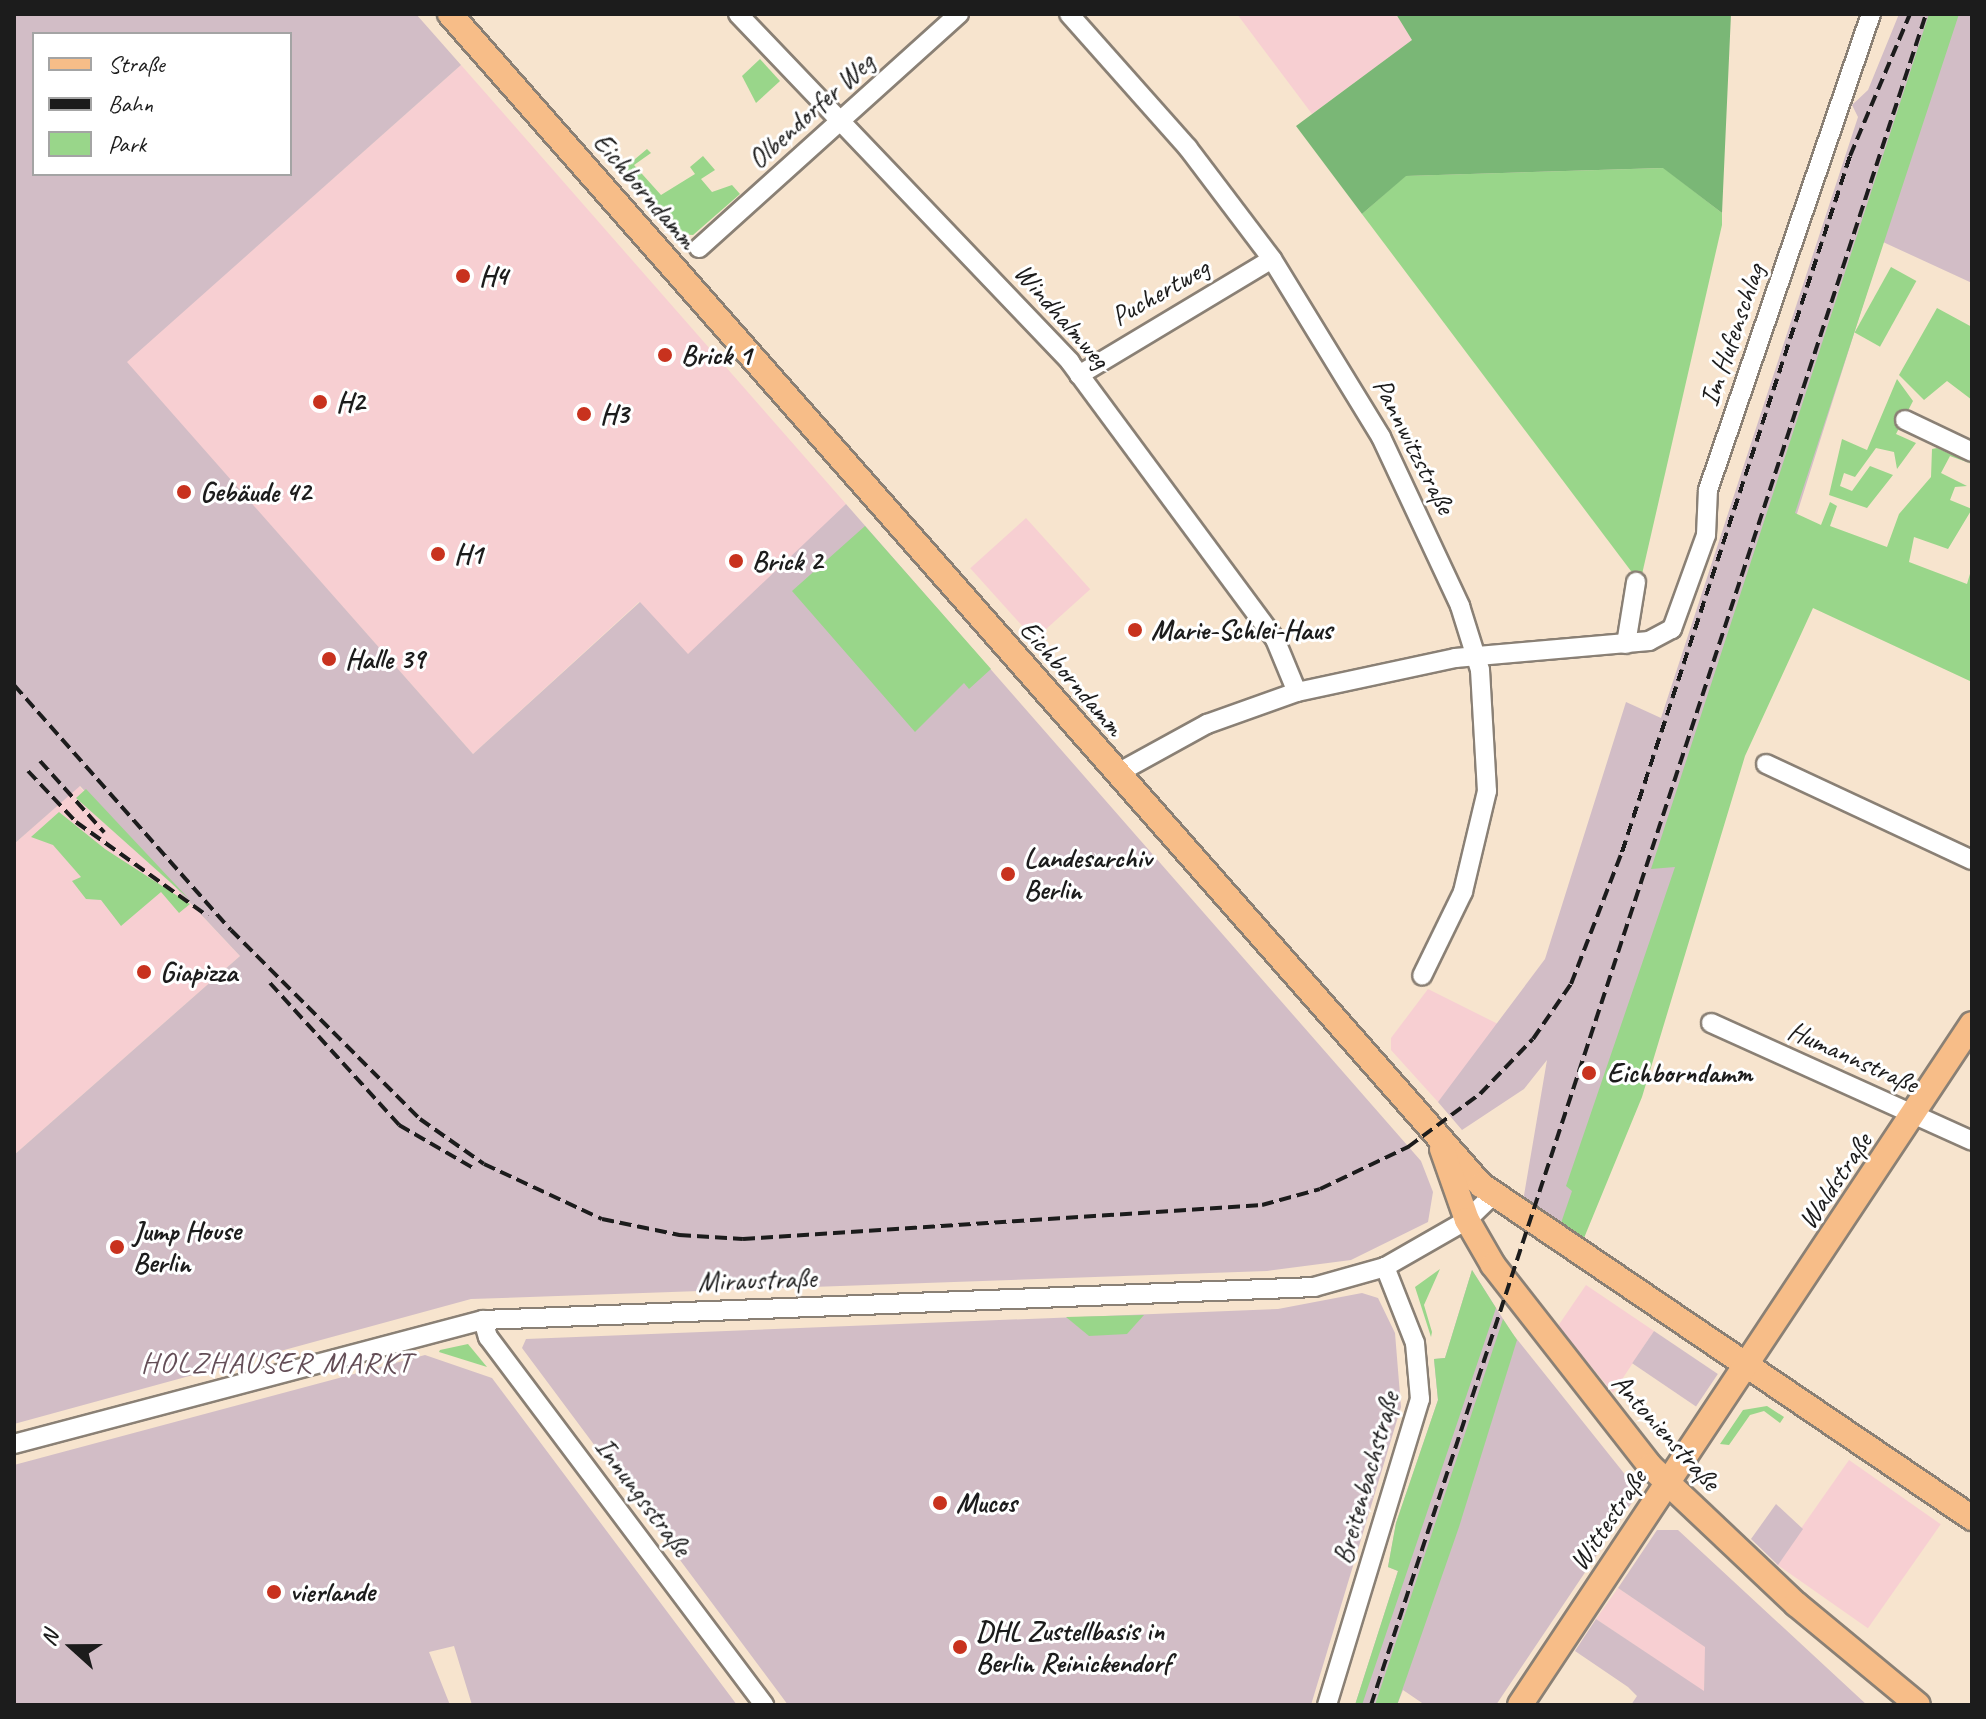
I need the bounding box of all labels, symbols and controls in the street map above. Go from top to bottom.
legend [32,32,292,176]
street label: Olbendorfer Weg [741,46,881,176]
text: Straße [108,49,165,79]
text: Bahn [108,89,153,119]
street label: Eichborndamm [585,126,705,256]
text: Park [108,129,146,159]
street label: Puchertweg [1105,251,1215,333]
street label: Windhalmweg [1007,256,1117,376]
place label: H4 [479,259,508,293]
street label: Im Hufenschlag [1692,259,1772,411]
marker: H4 [454,267,472,285]
place label: Brick 1 [681,338,751,372]
marker: Brick 1 [656,346,674,364]
street label: Pannwitzstraße [1365,373,1463,519]
place label: H2 [336,385,365,419]
marker: H2 [311,393,329,411]
place label: H3 [600,397,629,431]
marker: H3 [575,405,593,423]
place label: Gebäude 42 [200,475,311,509]
marker: Gebäude 42 [175,483,193,501]
place label: H1 [454,537,483,571]
place label: Brick 2 [752,544,822,578]
marker: H1 [429,545,447,563]
marker: Brick 2 [727,552,745,570]
street label: Eichborndamm [1012,613,1132,743]
place label: Marie-Schlei-Haus [1151,613,1332,647]
marker: Marie-Schlei-Haus [1126,621,1144,639]
place label: Halle 39 [345,642,425,676]
marker: Halle 39 [320,650,338,668]
place label: Landesarchiv Berlin [1024,841,1152,907]
marker: Landesarchiv Berlin [999,865,1017,883]
place label: Giapizza [160,955,237,989]
marker: Giapizza [135,963,153,981]
street label: Humannstraße [1783,1013,1923,1101]
place label: Eichborndamm [1607,1056,1752,1090]
marker: Eichborndamm [1578,1062,1600,1084]
street label: Waldstraße [1791,1127,1879,1235]
place label: Jump House Berlin [133,1214,241,1280]
marker: Jump House Berlin [108,1238,126,1256]
street label: Miraustraße [697,1261,817,1299]
district label: HOLZHAUSER MARKT [142,1344,412,1380]
street label: Antonienstraße [1605,1366,1727,1498]
street label: Breitenbachstraße [1325,1388,1407,1568]
street label: Innungsstraße [587,1431,699,1563]
street label: Wittestraße [1562,1463,1654,1577]
place label: Mucos [956,1486,1017,1520]
marker: Mucos [931,1494,949,1512]
place label: vierlande [290,1575,375,1609]
marker: vierlande [265,1583,283,1601]
north arrow [32,1607,112,1687]
place label: DHL Zustellbasis in Berlin Reinickendorf [976,1614,1171,1680]
text: N [34,1627,65,1650]
marker: DHL Zustellbasis in Berlin Reinickendorf [951,1638,969,1656]

